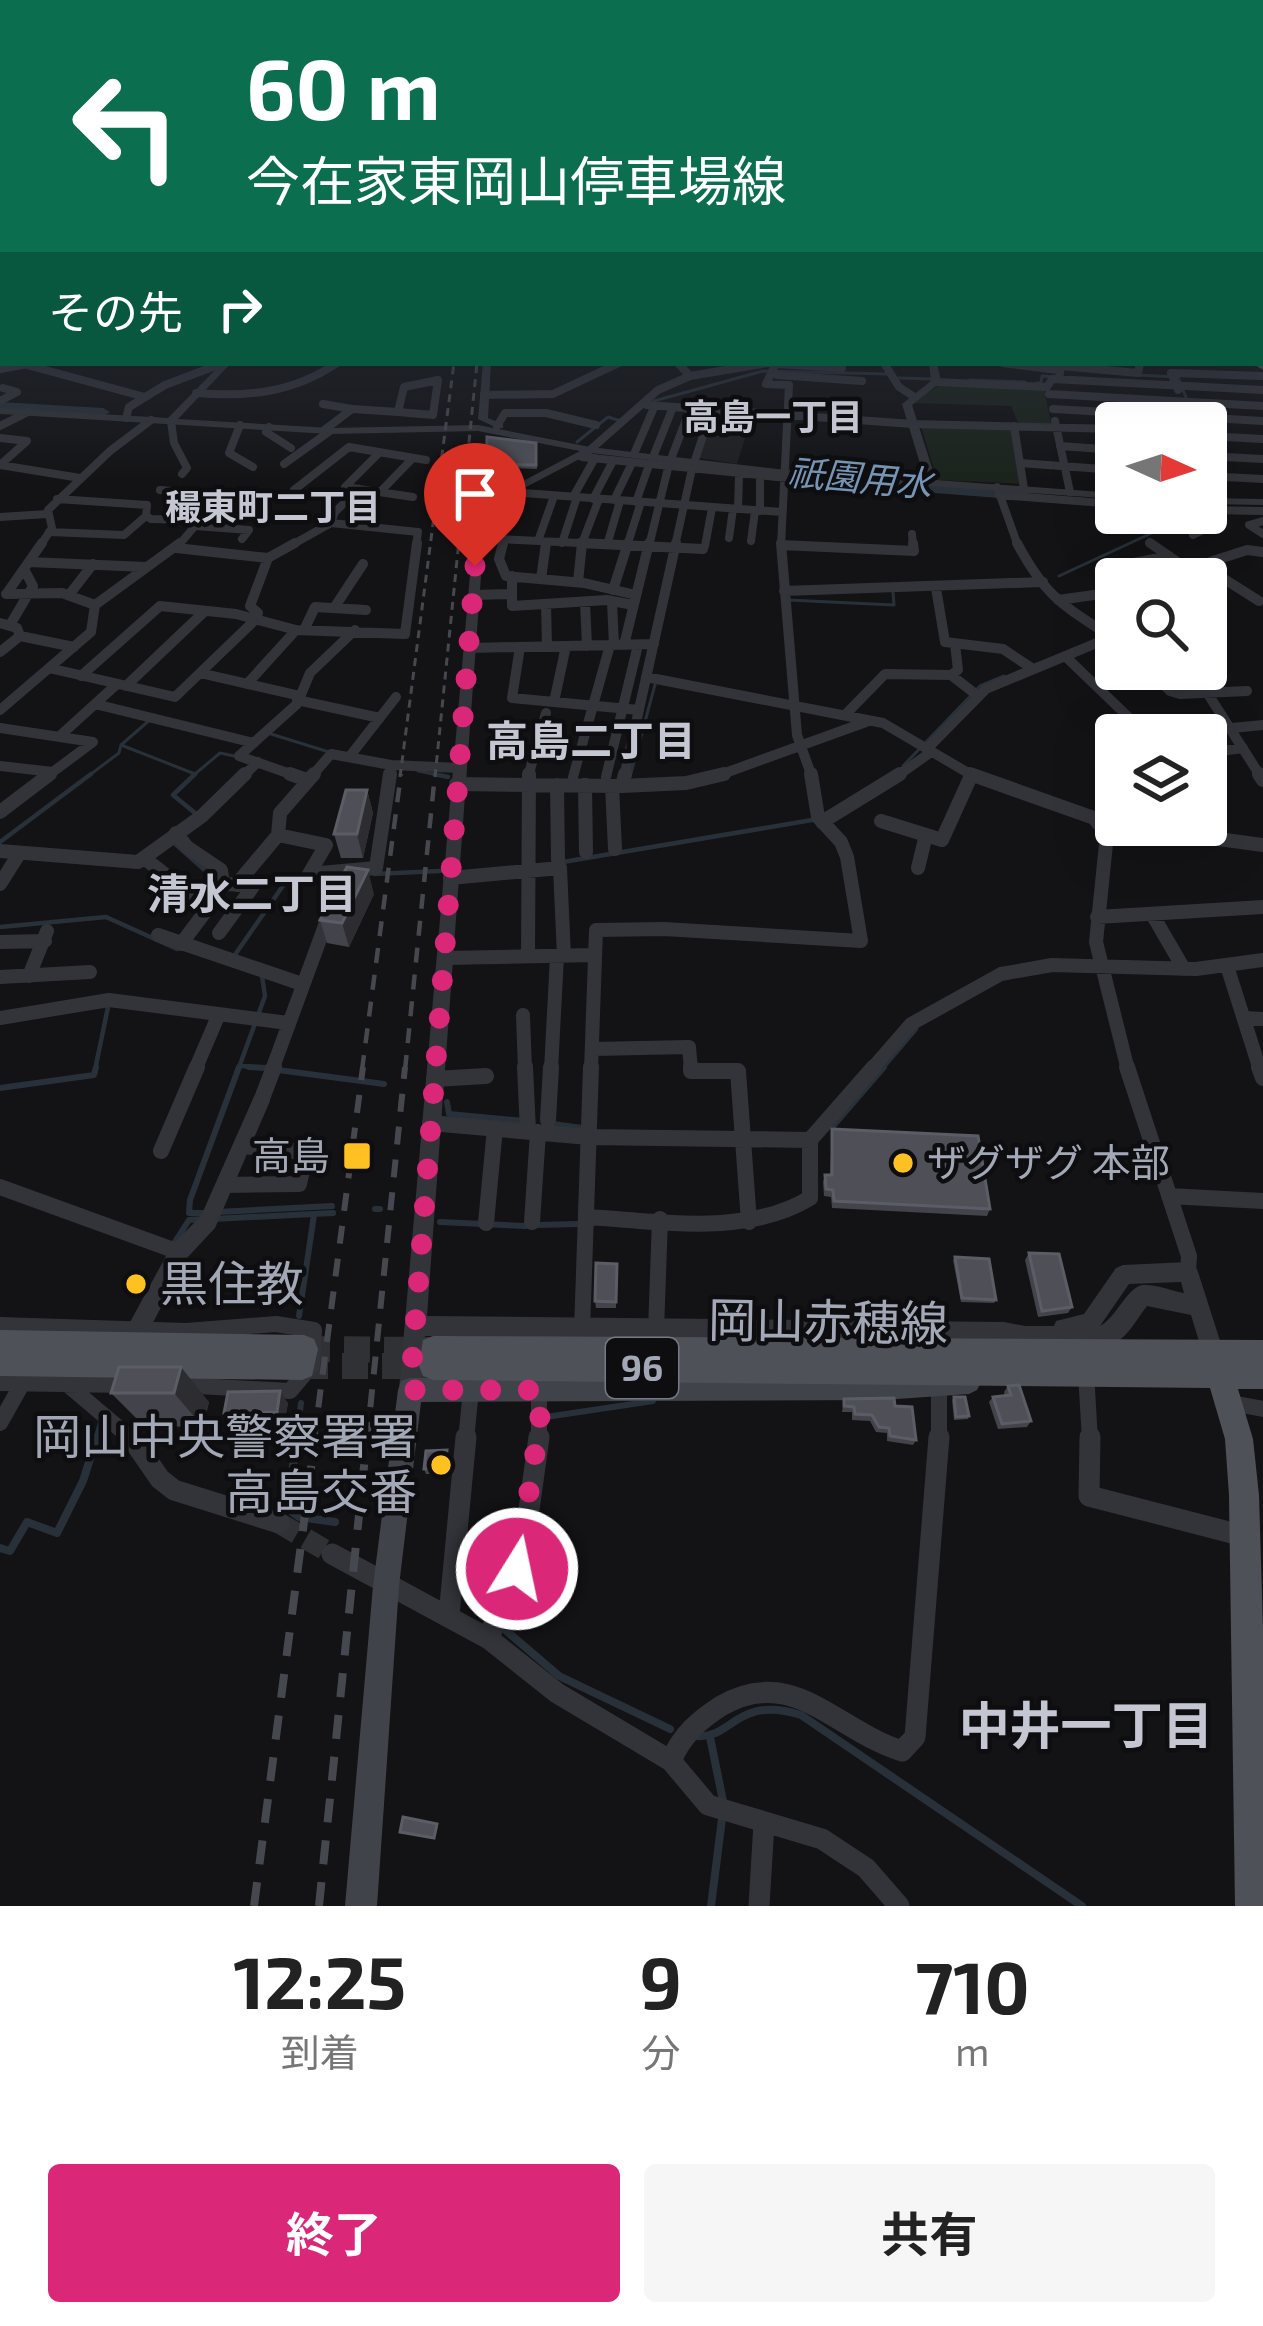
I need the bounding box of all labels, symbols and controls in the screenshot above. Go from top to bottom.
text: 60 m [246,36,441,137]
icon: left [48,48,204,204]
text: 今在家東岡山停車場線 [246,147,786,212]
icon: right [207,276,273,342]
text: その先 [48,284,183,338]
district label: 高島一丁目 [683,394,863,437]
north arrow [1095,402,1227,534]
map controls [1095,402,1227,846]
pin [424,443,526,566]
water label: 祇園用水 [787,449,938,505]
icon: arrive [442,461,508,527]
district label: 穝東町二丁目 [165,484,381,527]
button: search [1095,558,1227,690]
district label: 高島二丁目 [486,714,696,764]
button: layers [1095,714,1227,846]
district label: 清水二丁目 [147,867,357,917]
place label: 高島 [252,1131,330,1178]
place label: ザグザグ 本部 [927,1138,1170,1185]
marker: 高島 [341,1140,373,1172]
marker: ザグザグ 本部 [890,1150,916,1176]
place label: 黒住教 [160,1253,304,1311]
marker: 黒住教 [123,1271,149,1297]
street label: 岡山赤穂線 [708,1289,949,1351]
road number: 96 [606,1338,678,1398]
place label: 岡山中央警察署署 高島交番 [33,1406,417,1519]
marker: 岡山中央警察署署 高島交番 [428,1452,454,1478]
position arrow [454,1506,580,1632]
district label: 中井一丁目 [958,1693,1214,1754]
text: 12:25 [233,1937,406,2023]
text: 9 [639,1937,682,2023]
text: 710 [915,1942,1030,2028]
text: m [955,2027,990,2074]
text: 到着 [281,2028,359,2075]
text: 分 [641,2028,680,2075]
button: 終了 [48,2164,620,2302]
button: 共有 [644,2164,1215,2302]

